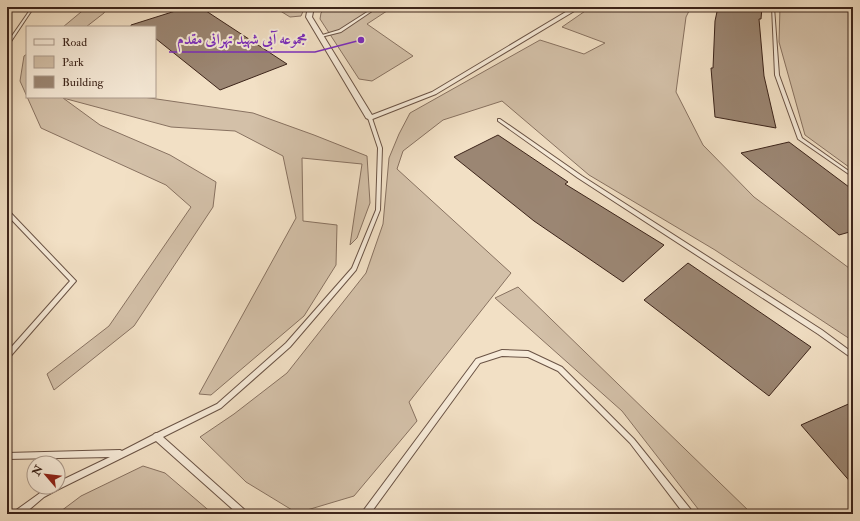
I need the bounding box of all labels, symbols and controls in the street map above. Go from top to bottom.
callout: مجموعه آبی شهید تهرانی مقدم [169,25,315,52]
legend [26,26,156,98]
text: مجموعه آبی شهید تهرانی مقدم [177,30,307,52]
text: Road [62,35,87,50]
text: Park [62,55,84,70]
text: Building [62,75,105,90]
north arrow [26,455,66,495]
text: N [29,462,46,479]

